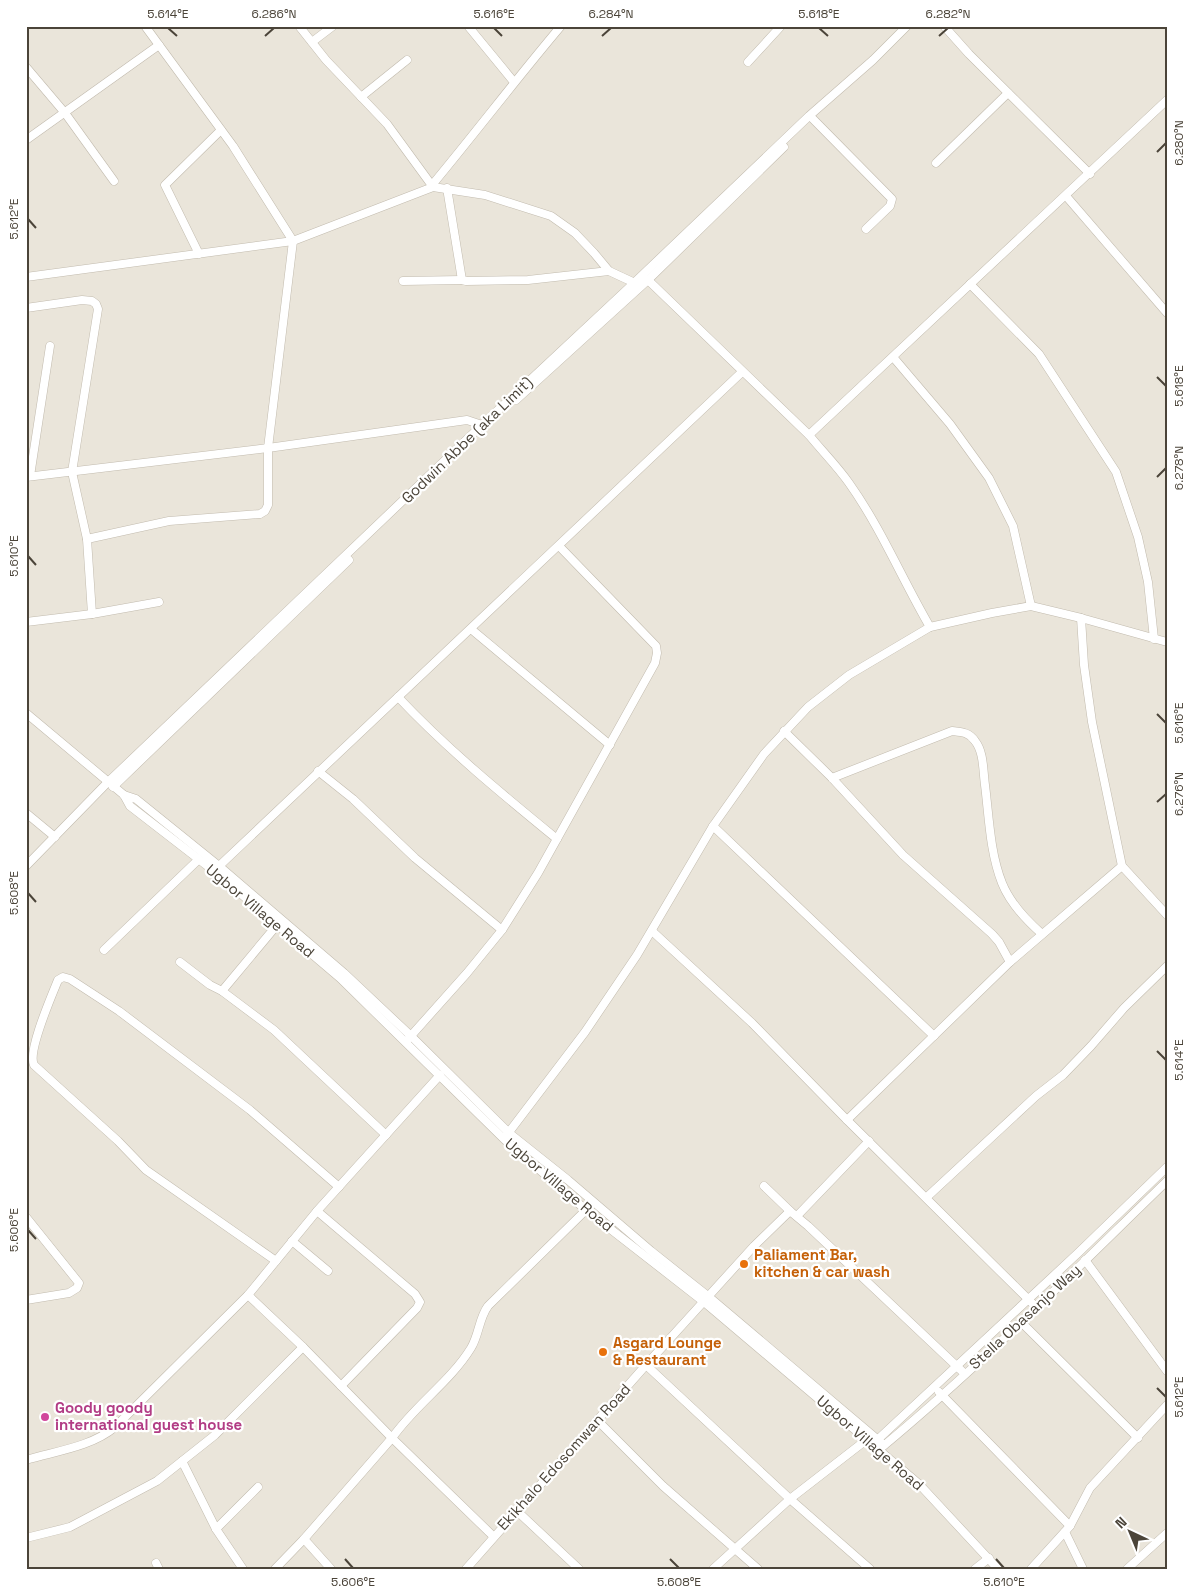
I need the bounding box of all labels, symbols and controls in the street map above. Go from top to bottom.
text: 5.614°E [147,6,189,22]
text: 6.286°N [252,6,296,22]
text: 5.616°E [473,6,515,22]
text: 6.284°N [588,6,634,22]
text: 5.618°E [798,6,840,22]
text: 6.282°N [926,6,970,22]
text: 6.280°N [1171,120,1187,166]
text: 5.612°E [6,198,22,240]
text: 5.618°E [1171,365,1187,407]
street label: Godwin Abbe (aka Limit) [397,372,537,508]
text: 6.278°N [1171,446,1187,490]
text: 5.610°E [6,535,22,577]
text: 5.616°E [1171,702,1187,744]
text: 6.276°N [1171,772,1187,816]
street label: Ugbor Village Road [202,860,318,962]
text: 5.608°E [6,871,22,915]
text: 5.614°E [1171,1039,1187,1081]
street label: Ugbor Village Road [501,1134,617,1236]
text: 5.606°E [6,1208,22,1252]
place label: Paliament Bar, kitchen & car wash [754,1245,890,1281]
marker: Paliament Bar, kitchen & car wash [738,1258,750,1270]
street label: Stella Obasanjo Way [965,1260,1084,1373]
place label: Asgard Lounge & Restaurant [613,1333,722,1369]
marker: Asgard Lounge & Restaurant [597,1346,609,1358]
text: 5.612°E [1171,1376,1187,1418]
street label: Ekikhalo Edosomwan Road [493,1379,634,1534]
street label: Ugbor Village Road [813,1391,928,1494]
place label: Goody goody international guest house [55,1398,243,1434]
marker: Goody goody international guest house [39,1411,51,1423]
north arrow [1106,1508,1156,1558]
text: N [1111,1513,1131,1532]
text: 5.606°E [331,1574,375,1590]
text: 5.608°E [657,1574,701,1590]
text: 5.610°E [983,1574,1025,1590]

